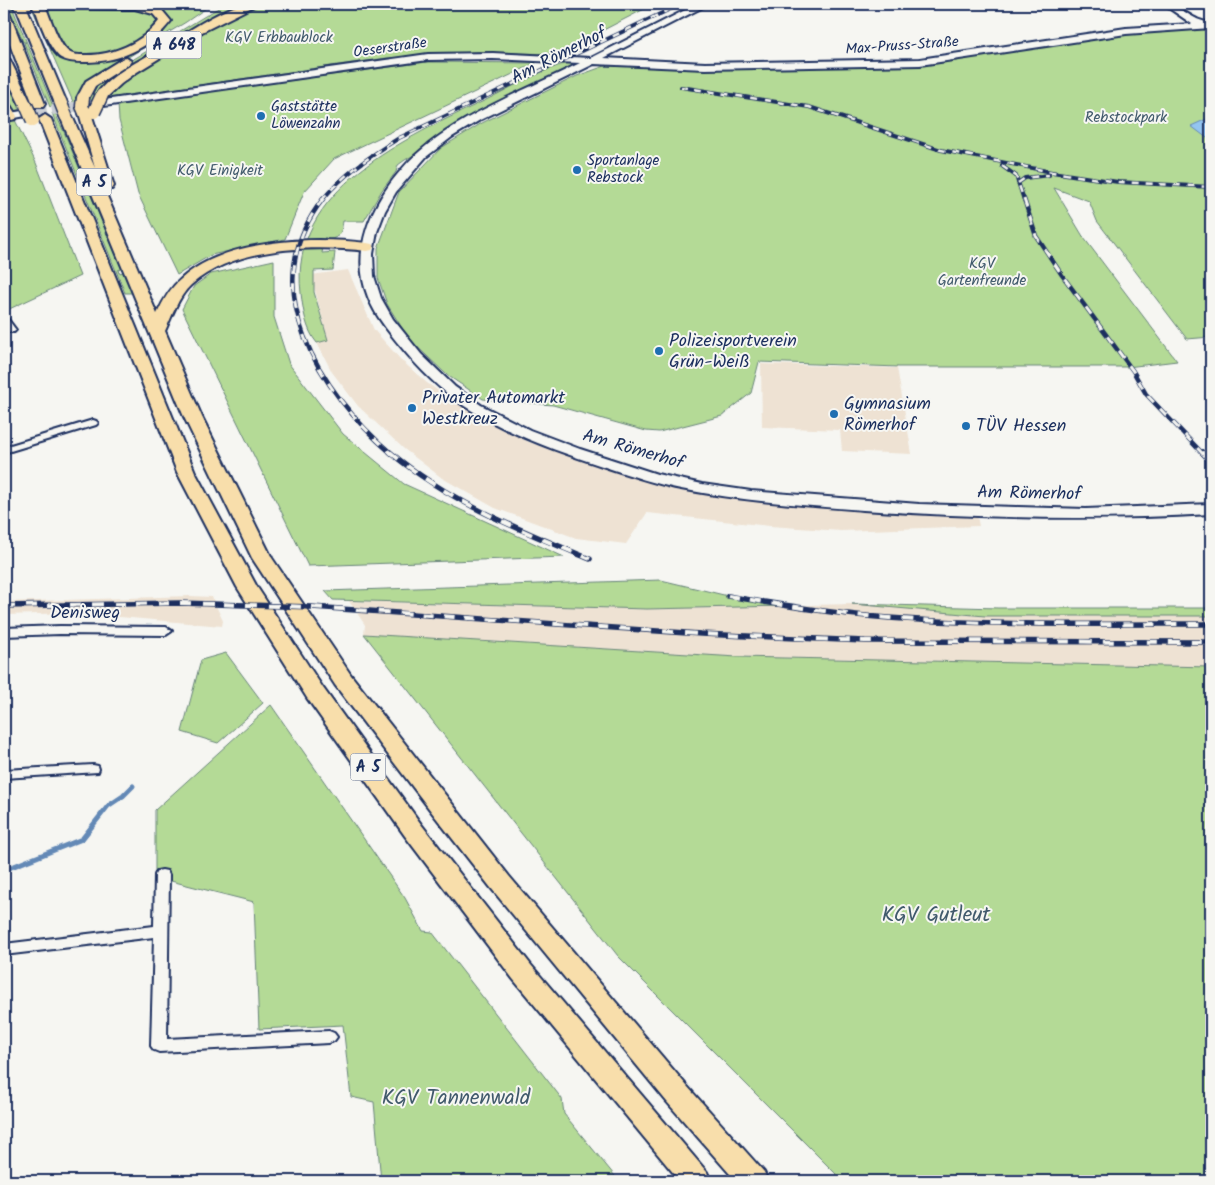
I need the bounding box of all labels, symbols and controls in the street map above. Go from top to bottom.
street label: Am Römerhof [506,18,614,93]
park label: KGV Erbbaublock [225,26,334,50]
street label: Max-Pruss-Straße [845,30,960,62]
street label: Oeserstraße [352,31,428,65]
road number: A 648 [146,32,202,58]
place label: Gaststätte Löwenzahn [271,95,340,136]
park label: Rebstockpark [1085,106,1168,130]
marker: Gaststätte Löwenzahn [255,110,267,122]
place label: Sportanlage Rebstock [587,149,660,190]
park label: KGV Einigkeit [177,159,263,183]
marker: Sportanlage Rebstock [571,164,583,176]
road number: A 5 [76,168,112,196]
park label: KGV Gartenfreunde [938,252,1027,293]
place label: Polizeisportverein Grün-Weiß [669,327,797,377]
marker: Polizeisportverein Grün-Weiß [653,345,665,357]
place label: Privater Automarkt Westkreuz [422,384,566,434]
place label: Gymnasium Römerhof [844,390,931,440]
marker: Privater Automarkt Westkreuz [406,402,418,414]
marker: Gymnasium Römerhof [828,408,840,420]
place label: TÜV Hessen [976,412,1066,441]
marker: TÜV Hessen [960,420,972,432]
street label: Am Römerhof [579,422,689,479]
street label: Am Römerhof [977,479,1084,509]
street label: Denisweg [50,599,120,628]
road number: A 5 [350,754,386,780]
park label: KGV Gutleut [882,899,991,932]
park label: KGV Tannenwald [382,1082,531,1115]

